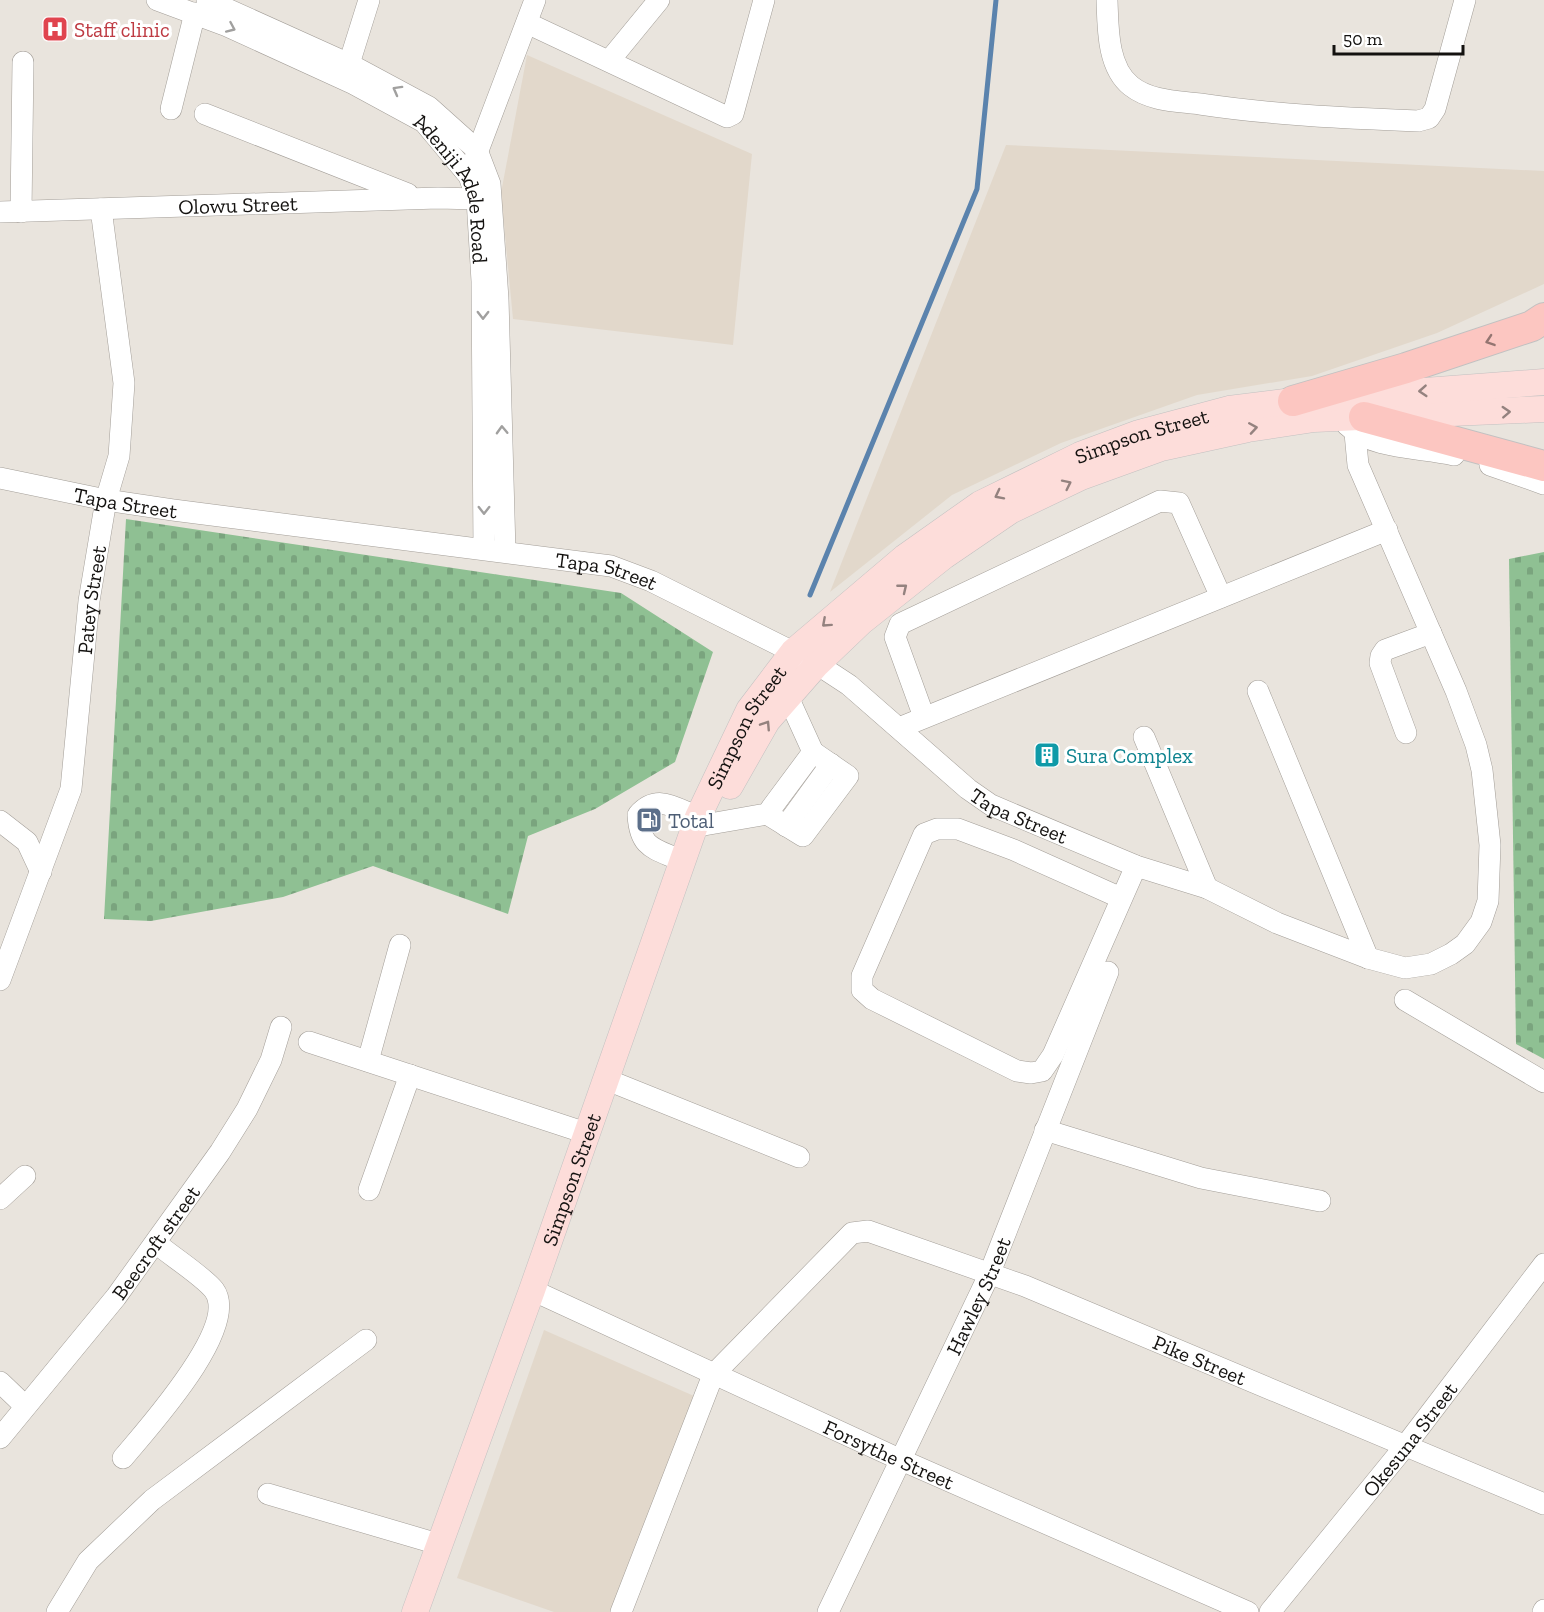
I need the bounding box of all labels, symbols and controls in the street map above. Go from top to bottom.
hospital icon: Staff clinic [40,14,70,44]
place label: Staff clinic [74,17,170,42]
scale bar [1334,18,1463,56]
one-way arrow [224,21,235,33]
text: 50 m [1343,28,1383,50]
one-way arrow [392,86,403,97]
street label: Adeniji Adele Road [410,107,493,265]
street label: Olowu Street [178,190,298,219]
one-way arrow [477,311,489,320]
one-way arrow [1485,333,1496,346]
one-way arrow [1418,384,1427,397]
street label: Simpson Street [1071,403,1211,468]
one-way arrow [1502,405,1511,418]
one-way arrow [1249,423,1258,435]
one-way arrow [496,425,508,434]
one-way arrow [1060,479,1071,491]
street label: Tapa Street [72,481,179,523]
one-way arrow [994,487,1005,499]
one-way arrow [478,506,490,515]
street label: Patey Street [71,543,111,655]
street label: Tapa Street [554,547,662,595]
one-way arrow [896,585,907,596]
one-way arrow [822,616,832,627]
street label: Simpson Street [701,660,791,793]
one-way arrow [758,721,770,731]
building icon: Sura Complex [1032,740,1062,770]
place label: Sura Complex [1066,743,1193,768]
street label: Tapa Street [965,782,1072,848]
fuel station icon: Total [634,805,664,835]
place label: Total [668,808,714,833]
street label: Simpson Street [536,1109,606,1249]
street label: Beecroft street [106,1180,205,1304]
street label: Hawley Street [940,1233,1015,1359]
street label: Pike Street [1150,1329,1250,1390]
street label: Okesuna Street [1357,1377,1462,1502]
street label: Forsythe Street [820,1414,958,1494]

